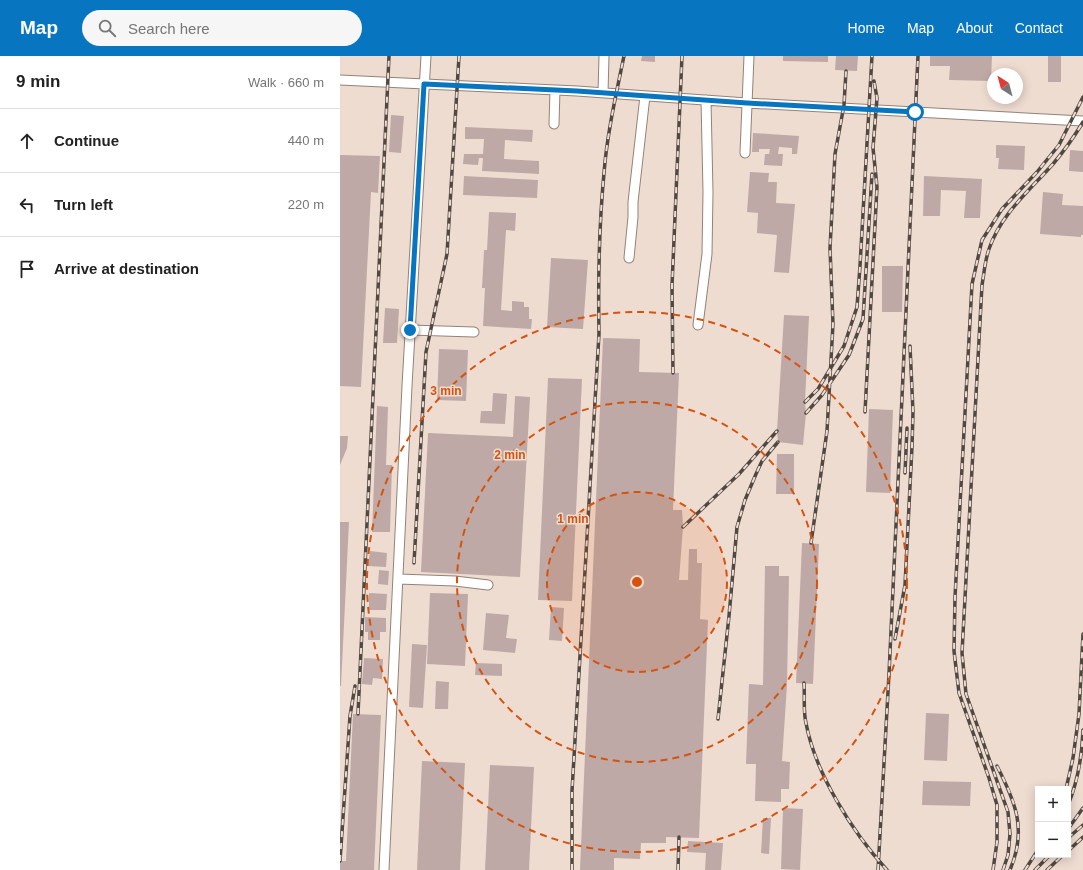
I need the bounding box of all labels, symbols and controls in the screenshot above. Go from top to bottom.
search box [82,10,362,46]
text: Map [20,17,58,38]
icon: search [96,17,118,39]
text: Search here [128,20,210,37]
text: Home [848,20,885,36]
text: Map [907,20,934,36]
text: About [956,20,993,36]
text: Contact [1015,20,1063,36]
north arrow [987,68,1023,104]
text: 9 min [16,72,60,91]
text: Walk · 660 m [248,75,324,90]
route start [906,103,924,121]
icon: ahead [16,130,38,152]
text: Continue [54,132,119,149]
text: 440 m [288,133,324,148]
icon: left [16,194,38,216]
text: Turn left [54,196,113,213]
text: 220 m [288,197,324,212]
icon: arrive [16,258,38,280]
text: Arrive at destination [54,260,199,277]
route end [401,321,419,339]
text: 3 min [430,384,462,398]
text: 2 min [494,448,526,462]
text: 1 min [557,512,589,526]
centre of rings [630,575,644,589]
map controls [1035,786,1071,858]
button: + [1035,786,1071,822]
button: − [1035,822,1071,858]

